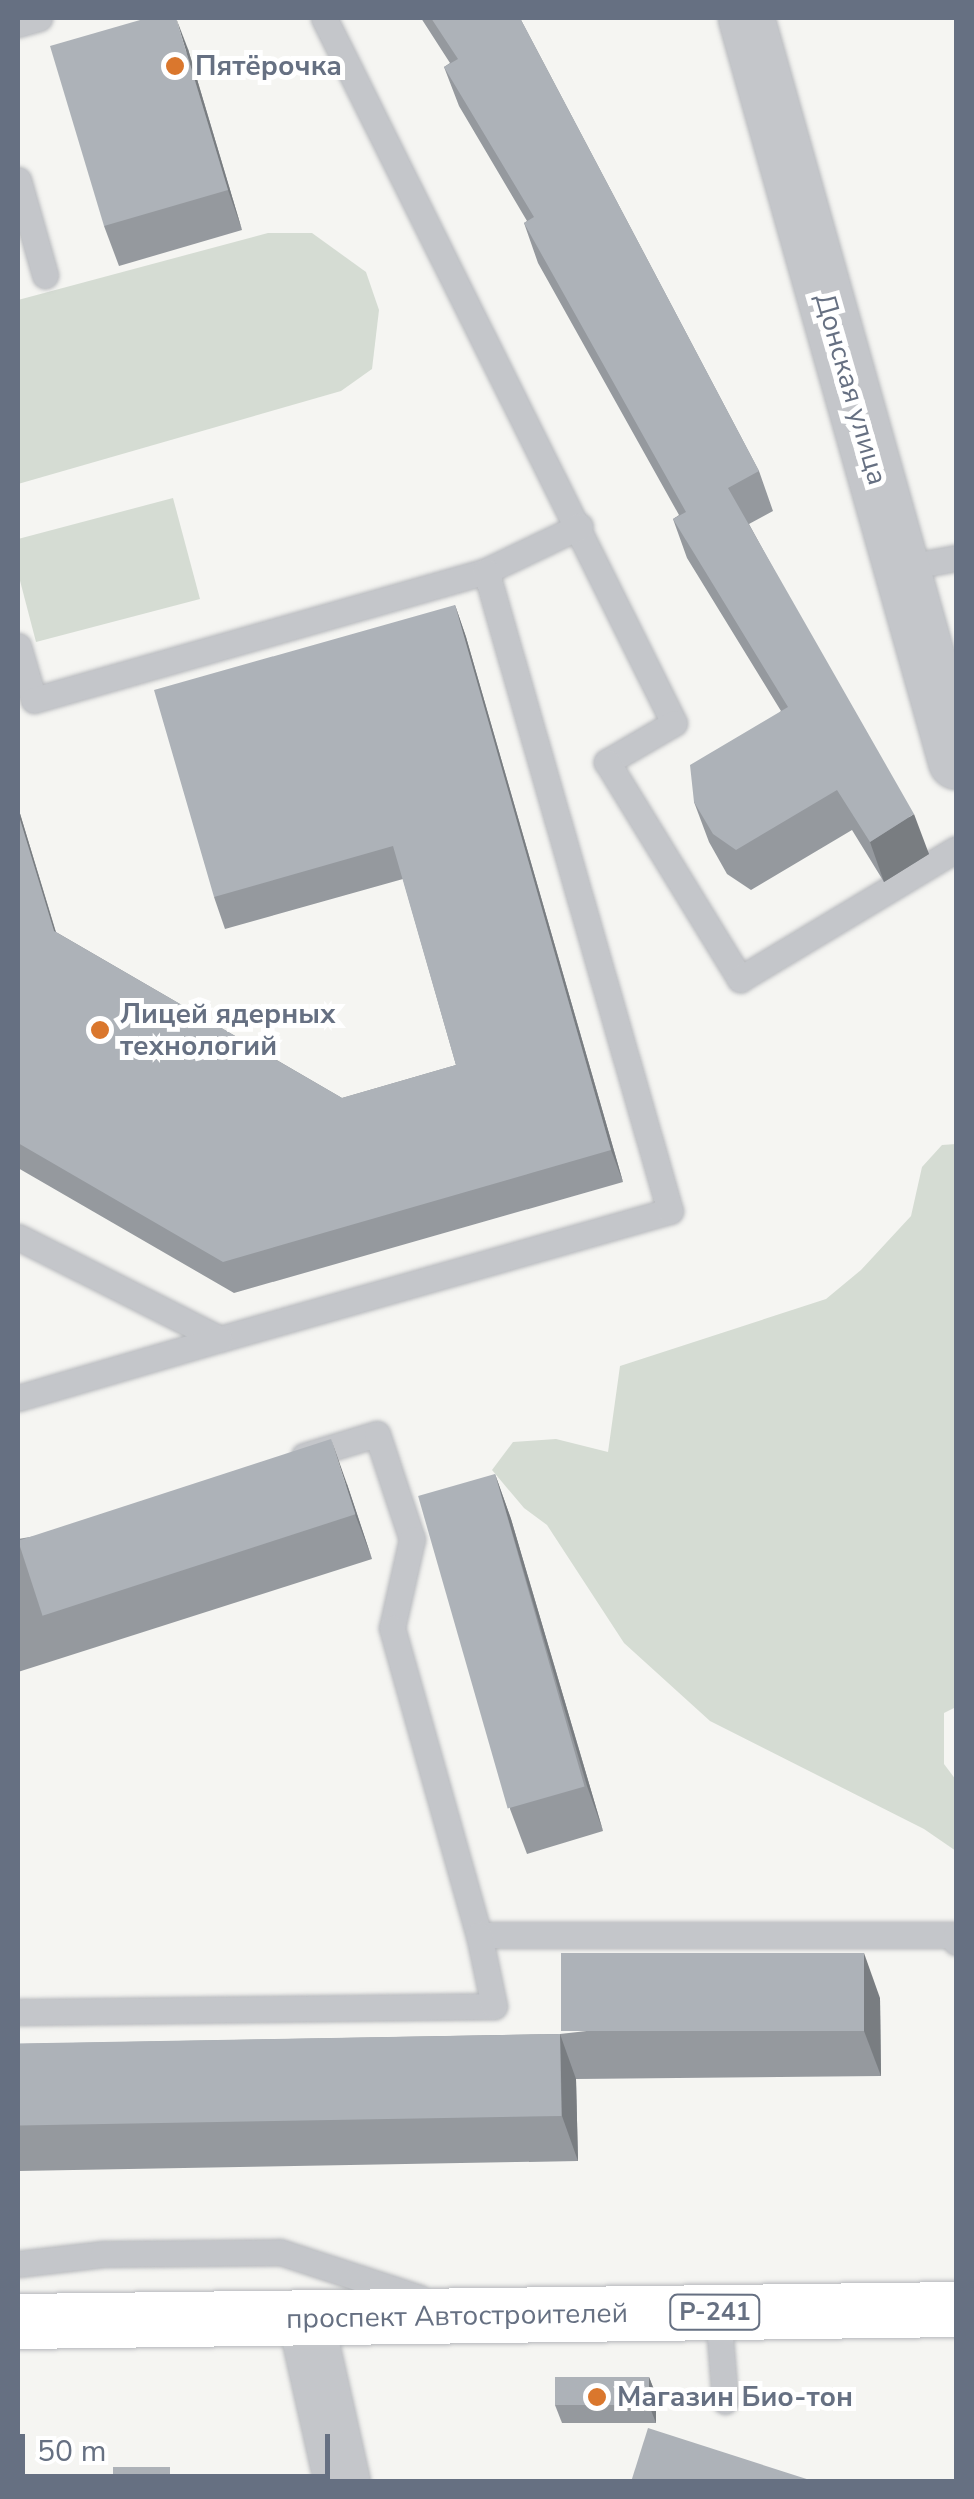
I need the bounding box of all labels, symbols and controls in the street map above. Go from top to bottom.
place label: Пятёрочка [195,49,342,83]
marker: Пятёрочка [164,55,186,77]
street label: Донская улица [808,289,894,489]
place label: Лицей ядерных технологий [120,997,336,1063]
marker: Лицей ядерных технологий [89,1019,111,1041]
road number: Р-241 [668,2292,762,2332]
street label: проспект Автостроителей [286,2296,628,2336]
place label: Магазин Био-тон [617,2380,853,2414]
marker: Магазин Био-тон [586,2386,608,2408]
scale bar [25,2414,335,2476]
text: 50 m [37,2431,106,2472]

